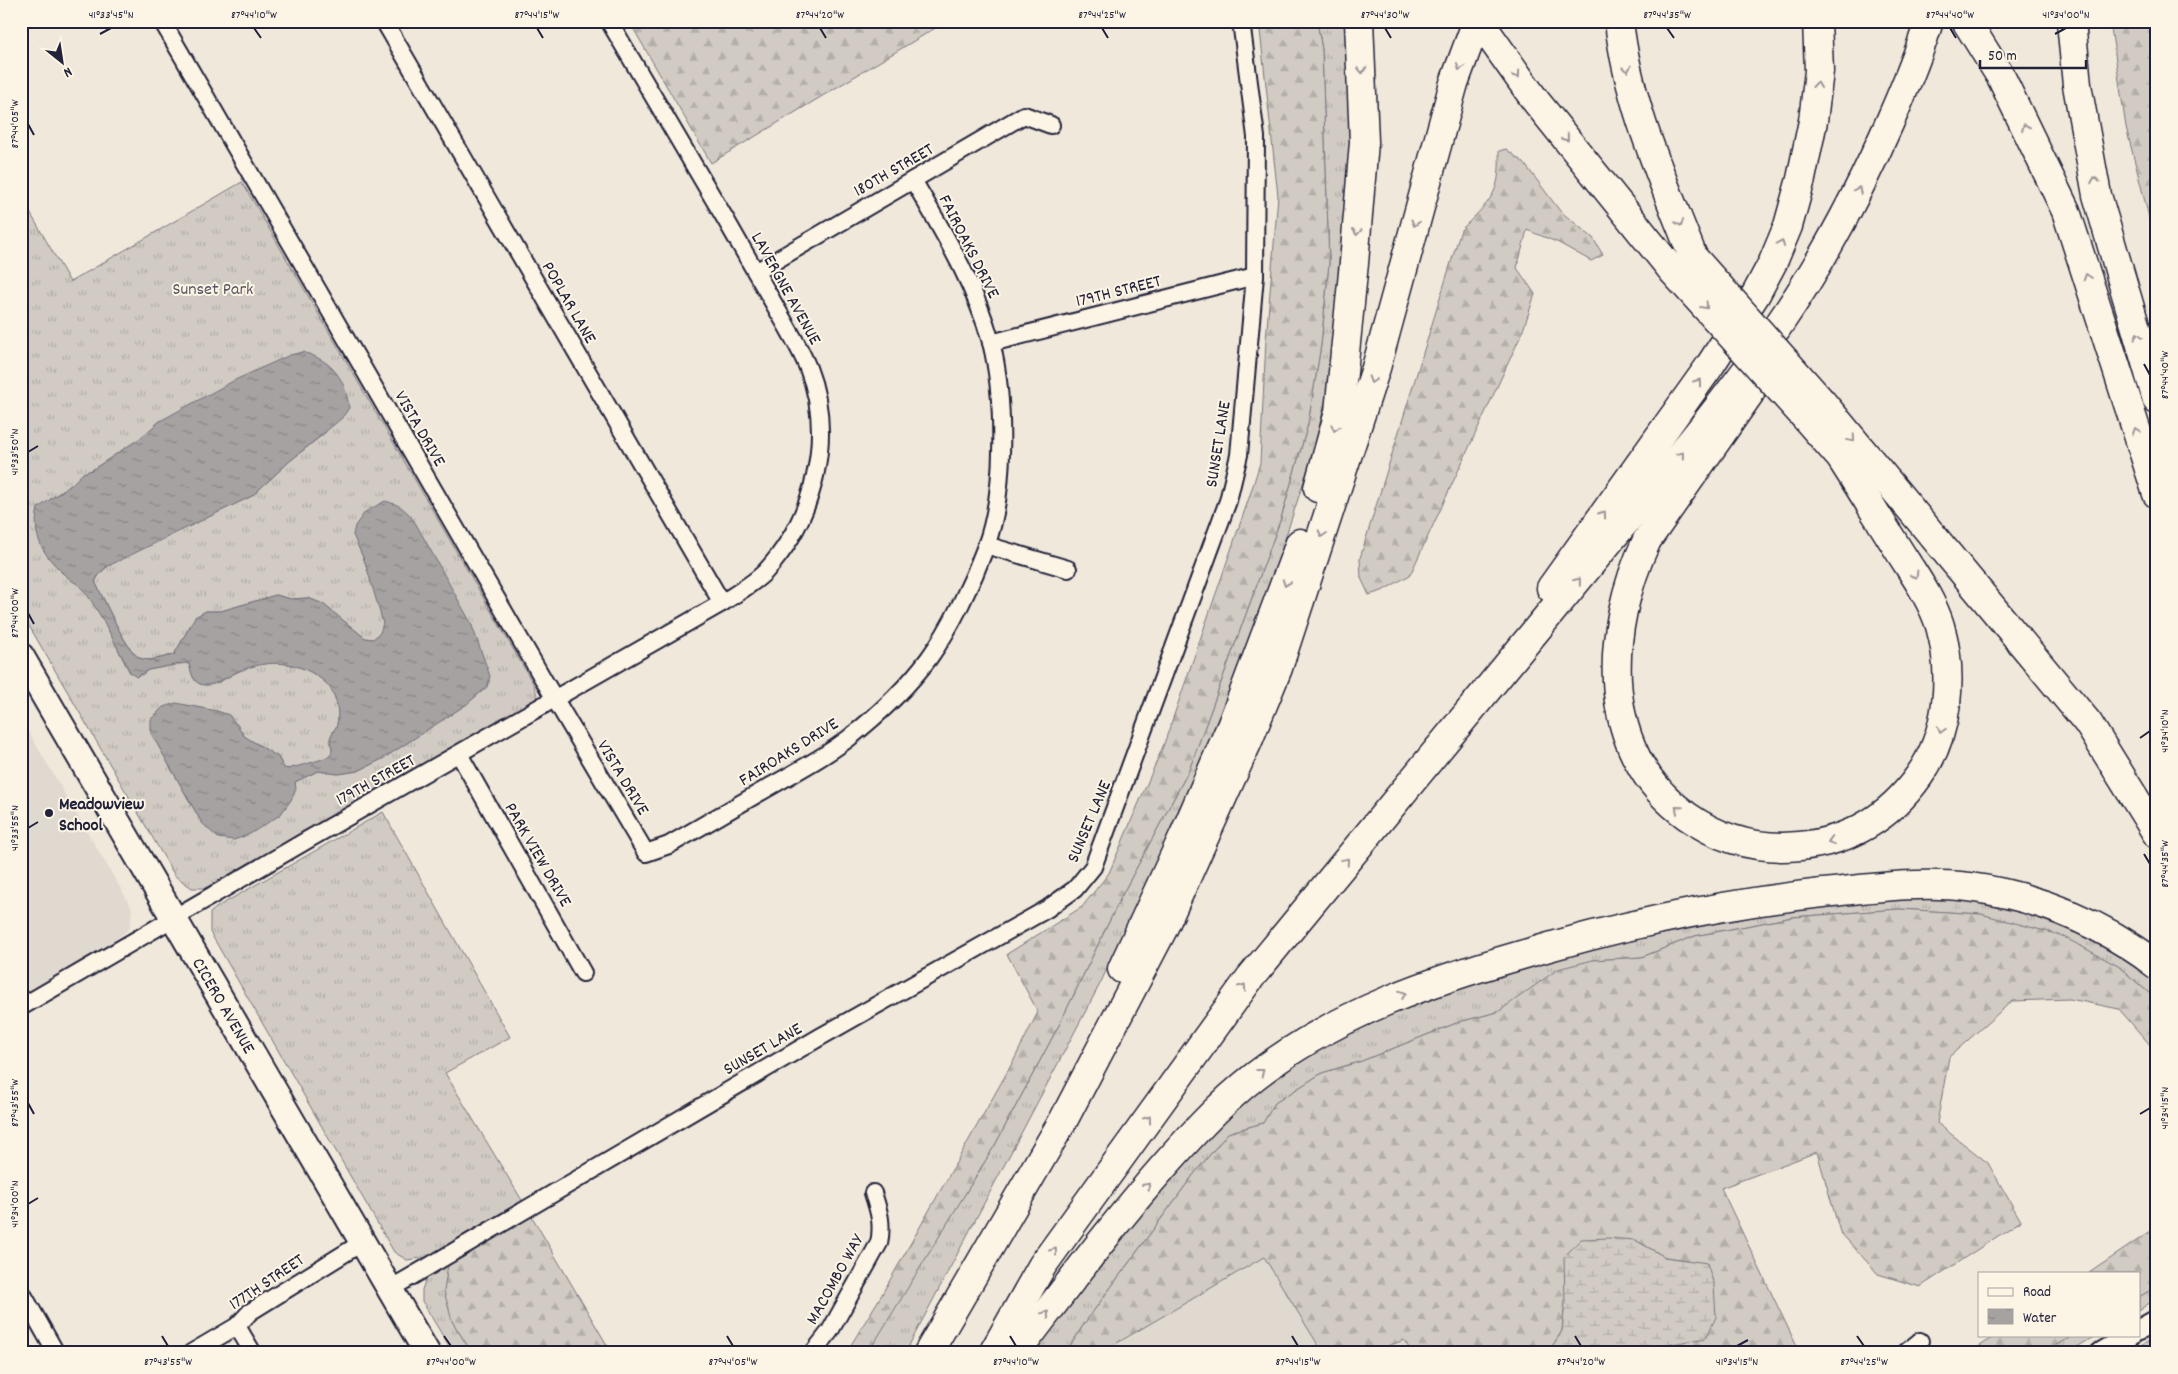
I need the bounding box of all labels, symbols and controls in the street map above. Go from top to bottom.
text: 41°33'45"N [88,7,134,24]
text: 87°44'10"W [231,7,277,24]
text: 87°44'15"W [515,7,560,24]
text: 87°44'20"W [796,7,844,24]
text: 87°44'25"W [1078,7,1126,24]
text: 87°44'30"W [1361,7,1409,24]
text: 87°44'35"W [1643,7,1691,24]
text: 87°44'40"W [1926,7,1974,24]
text: 41°34'00"N [2042,7,2090,24]
north arrow [38,38,88,88]
scale bar [1980,38,2087,70]
text: 50 m [1988,46,2017,68]
text: N [59,61,75,82]
one-way arrow [1456,62,1466,71]
one-way arrow [1622,65,1632,74]
one-way arrow [1356,66,1367,74]
one-way arrow [1511,69,1520,79]
one-way arrow [1811,81,1822,89]
text: 87°44'05"W [7,99,24,148]
one-way arrow [2021,123,2031,132]
one-way arrow [1560,133,1569,142]
street label: 180TH STREET [849,138,939,204]
one-way arrow [2090,175,2100,184]
one-way arrow [1852,186,1863,195]
street label: FAIROAKS DRIVE [931,191,1005,303]
one-way arrow [1674,218,1684,227]
one-way arrow [1411,219,1421,227]
street label: LAVERGNE AVENUE [743,228,826,350]
one-way arrow [1351,228,1362,236]
one-way arrow [1774,239,1785,248]
street label: POPLAR LANE [534,258,601,349]
street label: 179TH STREET [1073,270,1164,315]
one-way arrow [2082,273,2092,281]
park label: Sunset Park [173,278,253,303]
one-way arrow [1699,301,1708,310]
one-way arrow [2134,333,2144,341]
text: 87°44'40"W [2157,351,2174,399]
one-way arrow [1368,375,1378,383]
one-way arrow [1692,379,1701,388]
street label: VISTA DRIVE [387,387,451,472]
street label: SUNSET LANE [1200,399,1239,489]
one-way arrow [1330,424,1340,432]
one-way arrow [2132,428,2142,436]
text: 41°33'50"N [7,429,24,475]
one-way arrow [1847,433,1856,442]
one-way arrow [1675,452,1683,461]
one-way arrow [1597,511,1606,520]
one-way arrow [1318,530,1328,538]
one-way arrow [1908,570,1918,579]
one-way arrow [1282,578,1292,587]
one-way arrow [1573,578,1581,587]
text: 87°44'00"W [7,588,24,638]
text: 41°34'10"N [2157,709,2174,753]
street label: FAIROAKS DRIVE [735,713,844,794]
one-way arrow [1936,726,1946,734]
street label: VISTA DRIVE [590,736,654,821]
street label: 179TH STREET [332,749,420,813]
street label: SUNSET LANE [1062,777,1119,867]
place label: Meadowview School [59,793,145,839]
street label: PARK VIEW DRIVE [497,799,577,912]
text: 41°33'55"N [7,805,24,851]
one-way arrow [1675,806,1684,815]
marker: Meadowview School [43,807,55,819]
one-way arrow [1827,835,1836,845]
text: 87°44'35"W [2157,840,2174,888]
one-way arrow [1341,858,1350,867]
street label: CICERO AVENUE [184,954,260,1059]
one-way arrow [1237,983,1246,993]
one-way arrow [1398,990,1407,1001]
street label: SUNSET LANE [719,1018,807,1083]
one-way arrow [1255,1069,1264,1077]
text: 87°43'55"W [7,1079,24,1127]
text: 41°34'15"N [2157,1087,2174,1129]
one-way arrow [1143,1116,1151,1125]
text: 41°34'00"N [7,1180,24,1228]
one-way arrow [1141,1183,1150,1192]
street label: MACOMBO WAY [801,1229,872,1330]
one-way arrow [1048,1247,1057,1257]
street label: 177TH STREET [225,1249,310,1317]
legend [1978,1272,2140,1336]
text: Road [2023,1282,2051,1304]
text: Water [2023,1308,2057,1330]
one-way arrow [1040,1310,1049,1320]
text: 87°43'55"W [144,1354,192,1371]
text: 87°44'00"W [426,1354,476,1371]
text: 87°44'05"W [709,1354,758,1371]
text: 87°44'10"W [993,1354,1039,1371]
text: 87°44'15"W [1276,1354,1321,1371]
text: 87°44'20"W [1557,1354,1605,1371]
text: 41°34'15"N [1716,1354,1758,1371]
text: 87°44'25"W [1840,1354,1888,1371]

